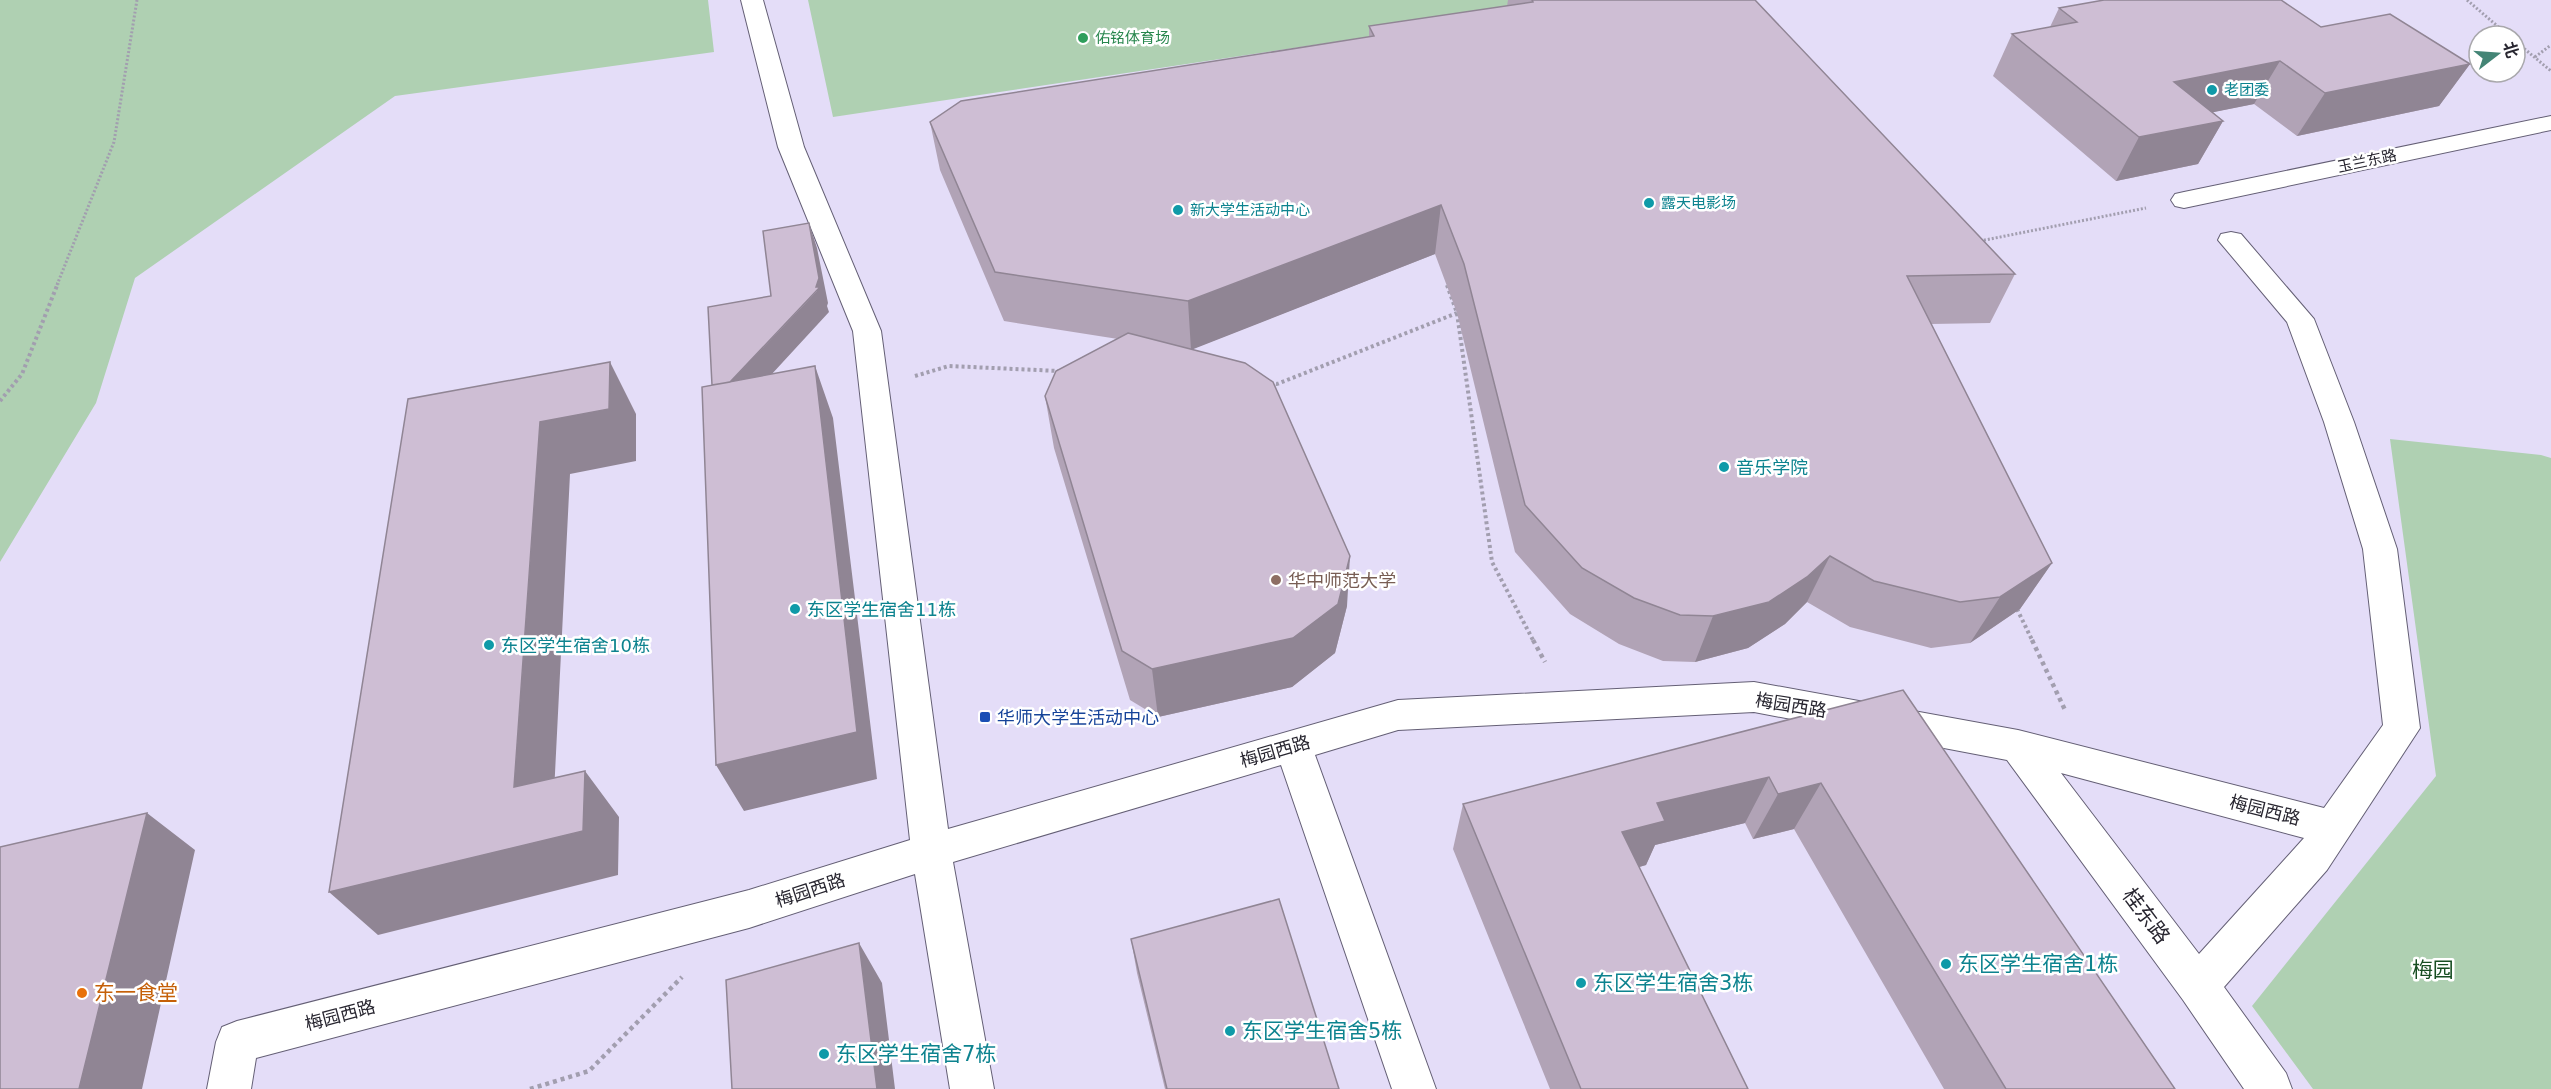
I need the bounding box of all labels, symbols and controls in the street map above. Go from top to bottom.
north arrow [2467,24,2527,84]
place label: 佑铭体育场 [1095,29,1170,47]
marker: 佑铭体育场 [1076,31,1090,45]
text: 北 [2499,39,2522,60]
place label: 老团委 [2224,81,2269,99]
marker: 老团委 [2205,83,2219,97]
street label: 玉兰东路 [2336,146,2398,176]
place label: 露天电影场 [1661,194,1736,212]
marker: 露天电影场 [1642,196,1656,210]
place label: 新大学生活动中心 [1190,201,1310,219]
marker: 新大学生活动中心 [1171,203,1185,217]
place label: 音乐学院 [1736,457,1808,478]
marker: 音乐学院 [1717,460,1731,474]
place label: 华中师范大学 [1288,570,1396,591]
marker: 华中师范大学 [1269,573,1283,587]
place label: 东区学生宿舍11栋 [807,599,956,620]
marker: 东区学生宿舍11栋 [788,602,802,616]
place label: 东区学生宿舍10栋 [501,635,650,656]
marker: 东区学生宿舍10栋 [482,638,496,652]
street label: 梅园西路 [1754,689,1828,721]
place label: 华师大学生活动中心 [997,707,1159,728]
marker: 华师大学生活动中心 [978,710,992,724]
street label: 梅园西路 [1238,731,1312,771]
street label: 梅园西路 [2228,791,2302,829]
street label: 梅园西路 [773,869,847,911]
street label: 桂东路 [2117,884,2175,948]
place label: 东区学生宿舍1栋 [1958,952,2118,976]
marker: 东区学生宿舍1栋 [1939,957,1953,971]
park label: 梅园 [2412,958,2454,982]
place label: 东区学生宿舍3栋 [1593,971,1753,995]
marker: 东区学生宿舍3栋 [1574,976,1588,990]
place label: 东一食堂 [94,981,178,1005]
marker: 东一食堂 [75,986,89,1000]
street label: 梅园西路 [303,996,377,1034]
place label: 东区学生宿舍5栋 [1242,1019,1402,1043]
marker: 东区学生宿舍5栋 [1223,1024,1237,1038]
place label: 东区学生宿舍7栋 [836,1042,996,1066]
marker: 东区学生宿舍7栋 [817,1047,831,1061]

